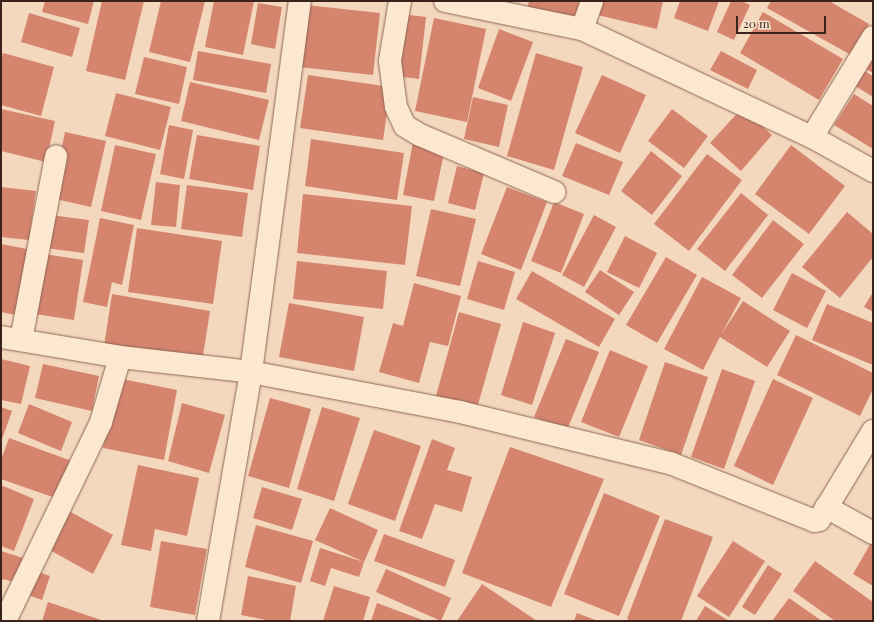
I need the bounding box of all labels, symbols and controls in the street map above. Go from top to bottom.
scale bar [738,8,828,34]
text: 20 m [743,15,770,31]

